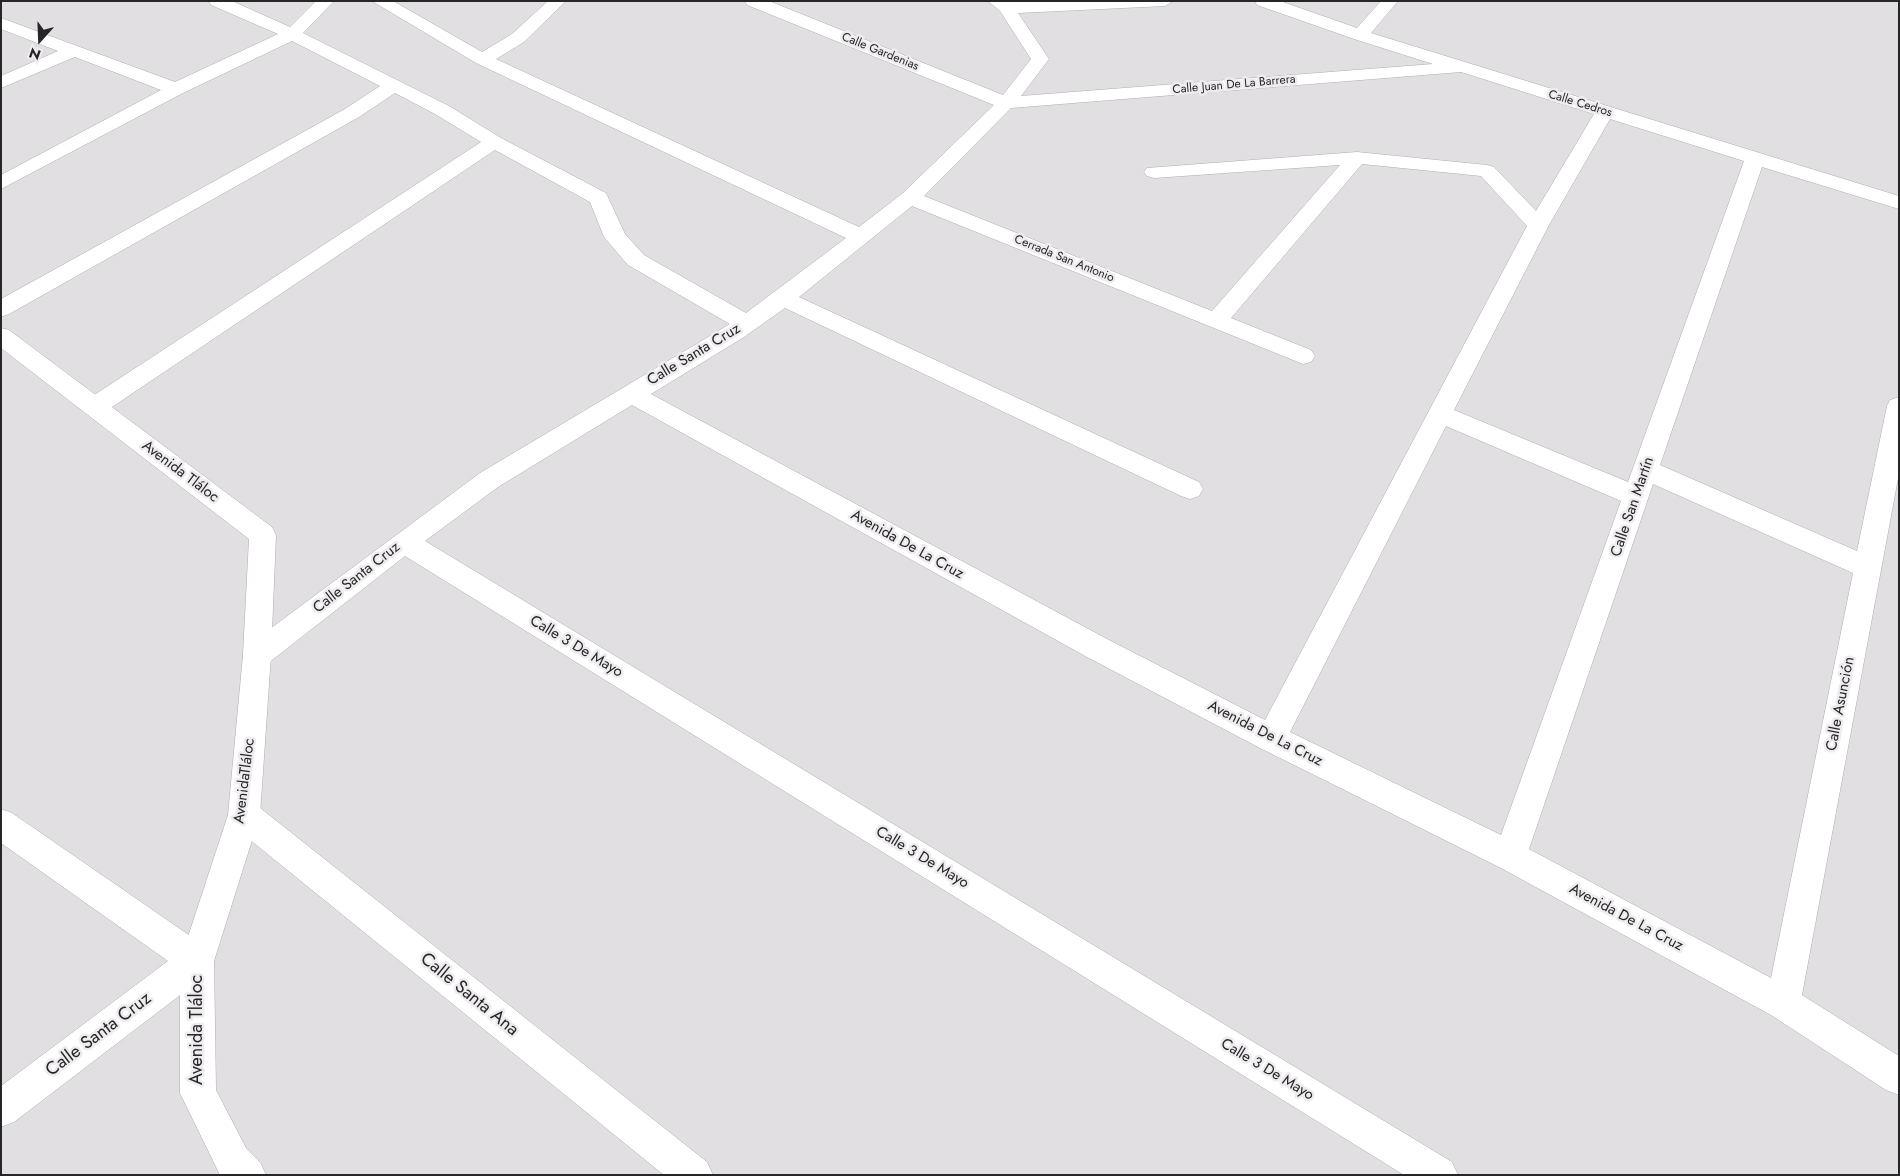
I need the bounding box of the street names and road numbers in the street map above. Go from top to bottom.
street label: Calle Gardenias [840,30,920,74]
street label: Calle Juan De La Barrera [1172,72,1296,98]
street label: Calle Cedros [1546,87,1614,121]
street label: Cerrada San Antonio [1012,232,1116,286]
street label: Calle Santa Cruz [644,320,744,390]
street label: Avenida Tláloc [138,437,222,507]
street label: Calle San Martín [1608,455,1658,559]
street label: Avenida De La Cruz [847,506,967,584]
street label: Calle Santa Cruz [310,538,404,618]
street label: Calle 3 De Mayo [526,612,626,682]
street label: Calle Asunción [1823,655,1859,753]
street label: Avenida De La Cruz [1205,697,1325,771]
street label: AvenidaTláloc [231,737,259,825]
street label: Calle 3 De Mayo [872,823,972,893]
street label: Avenida De La Cruz [1566,880,1686,956]
street label: Calle Santa Ana [415,949,523,1041]
street label: Avenida Tláloc [187,975,209,1085]
street label: Calle Santa Cruz [42,988,156,1082]
street label: Calle 3 De Mayo [1217,1035,1317,1105]

